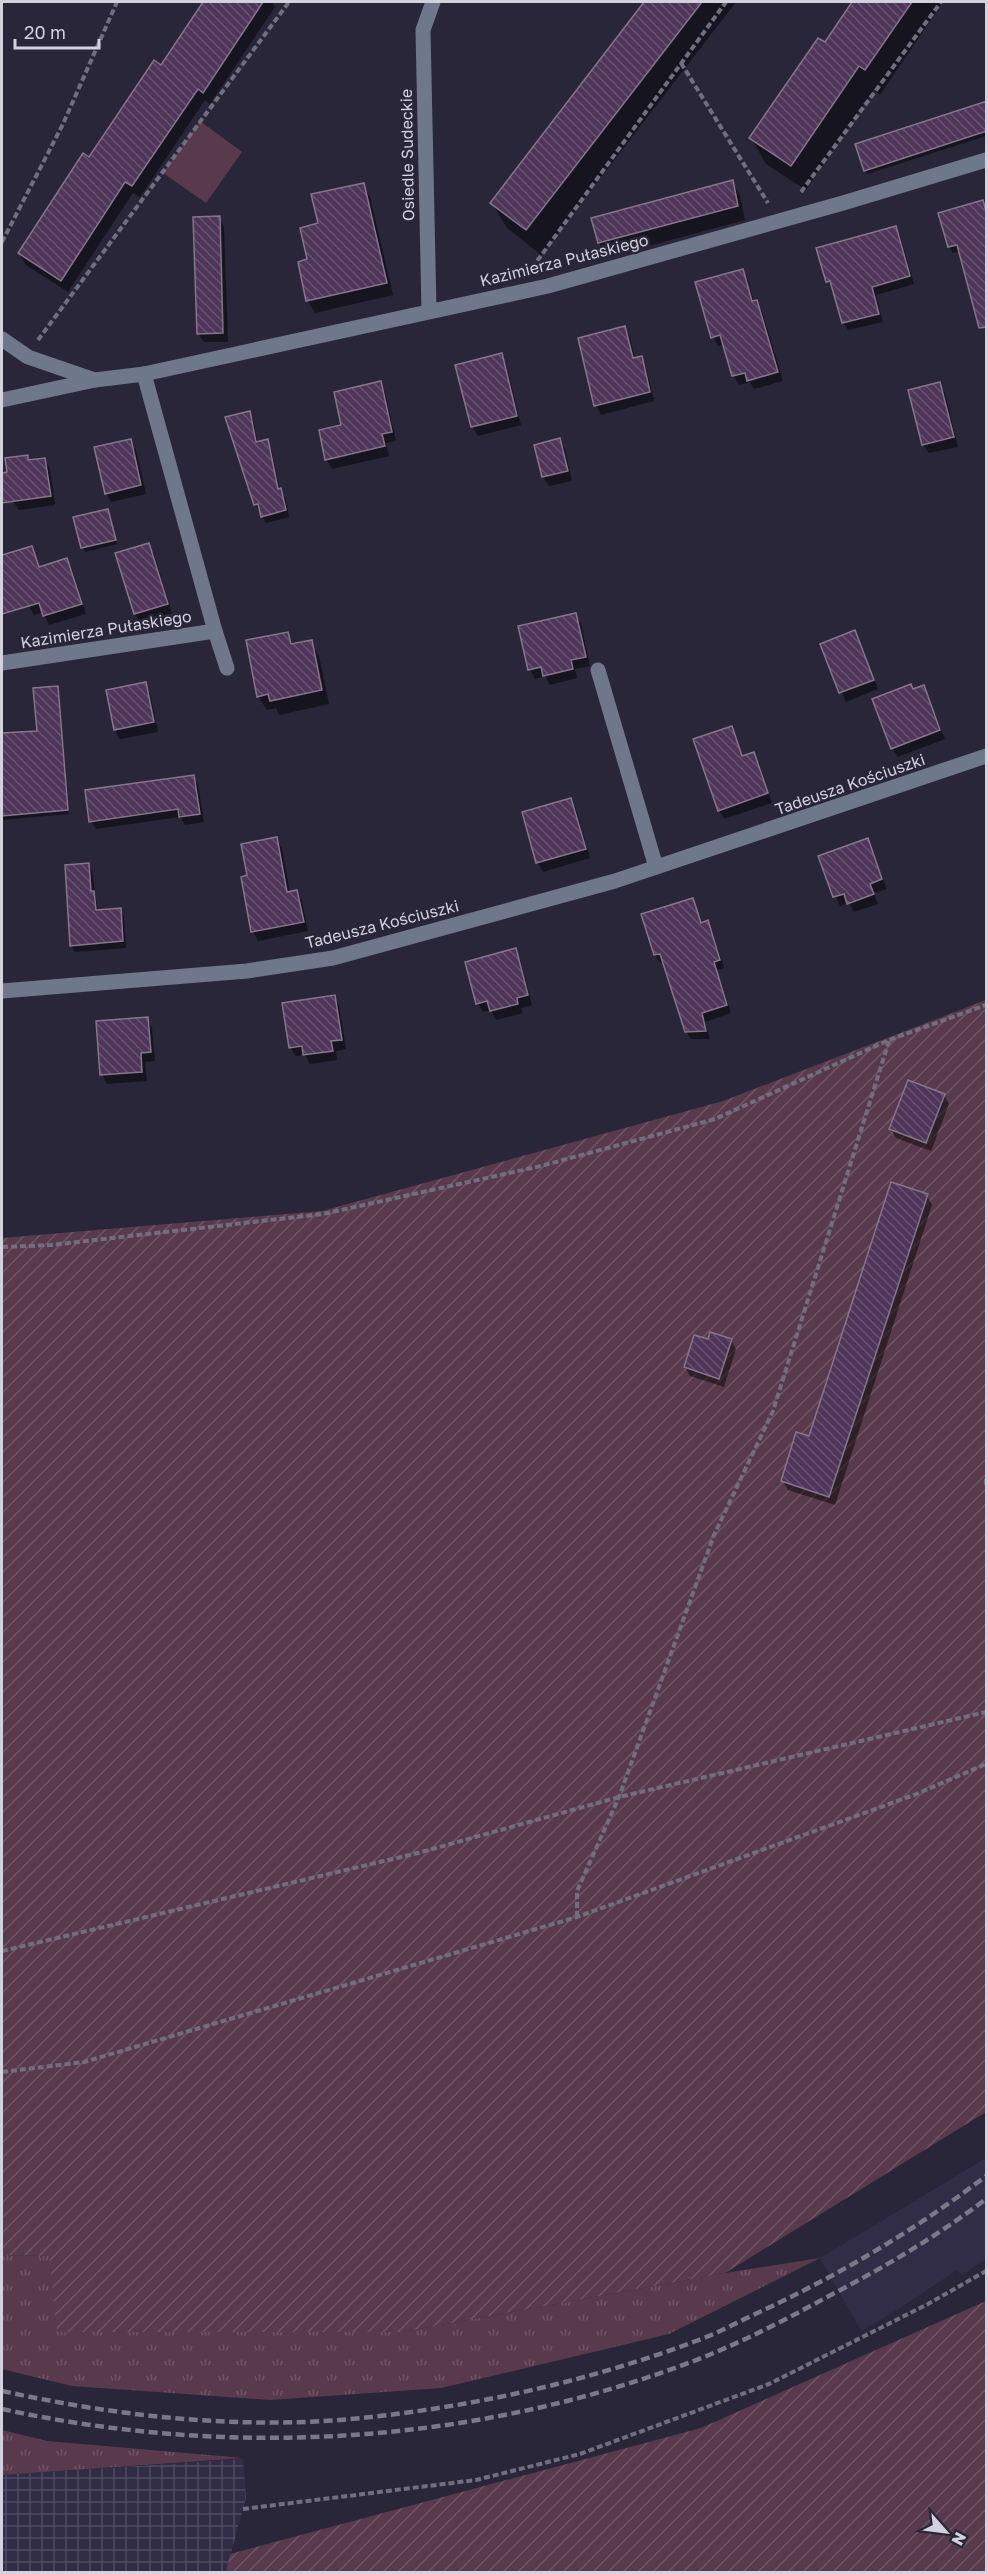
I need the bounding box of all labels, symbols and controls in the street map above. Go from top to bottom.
scale bar [15,12,99,50]
text: 20 m [24,21,66,43]
street label: Osiedle Sudeckie [396,89,418,221]
street label: Kazimierza Pułaskiego [478,229,650,291]
street label: Kazimierza Pułaskiego [19,606,193,652]
street label: Tadeusza Kościuszki [772,749,928,819]
street label: Tadeusza Kościuszki [303,895,461,953]
north arrow [916,2502,976,2562]
text: N [948,2529,971,2549]

